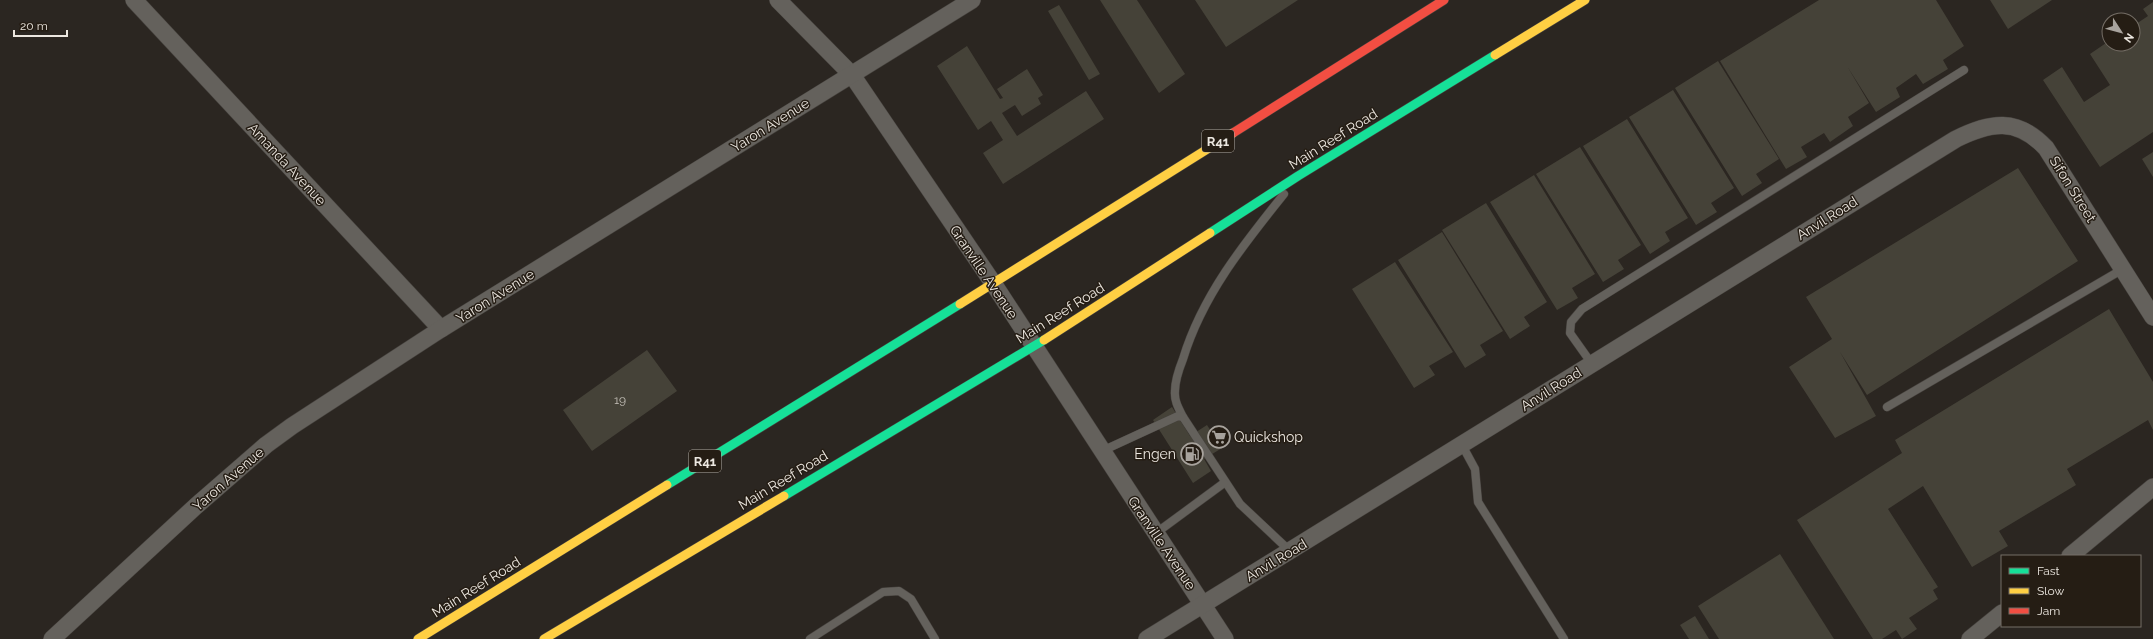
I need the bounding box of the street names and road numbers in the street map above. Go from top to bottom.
street label: Yaron Avenue [728,95,812,155]
street label: Main Reef Road [1286,105,1380,173]
street label: Amanda Avenue [245,120,329,208]
road number: R41 [1202,130,1234,152]
street label: Sifon Street [2046,153,2100,225]
street label: Anvil Road [1794,193,1860,243]
street label: Granville Avenue [947,222,1021,322]
street label: Yaron Avenue [453,266,537,326]
street label: Main Reef Road [1013,279,1107,347]
street label: Anvil Road [1518,364,1584,414]
street label: Yaron Avenue [189,444,267,514]
street label: Main Reef Road [735,447,831,513]
road number: R41 [689,450,721,472]
street label: Granville Avenue [1125,493,1199,593]
street label: Anvil Road [1243,535,1309,585]
street label: Main Reef Road [429,553,523,621]

